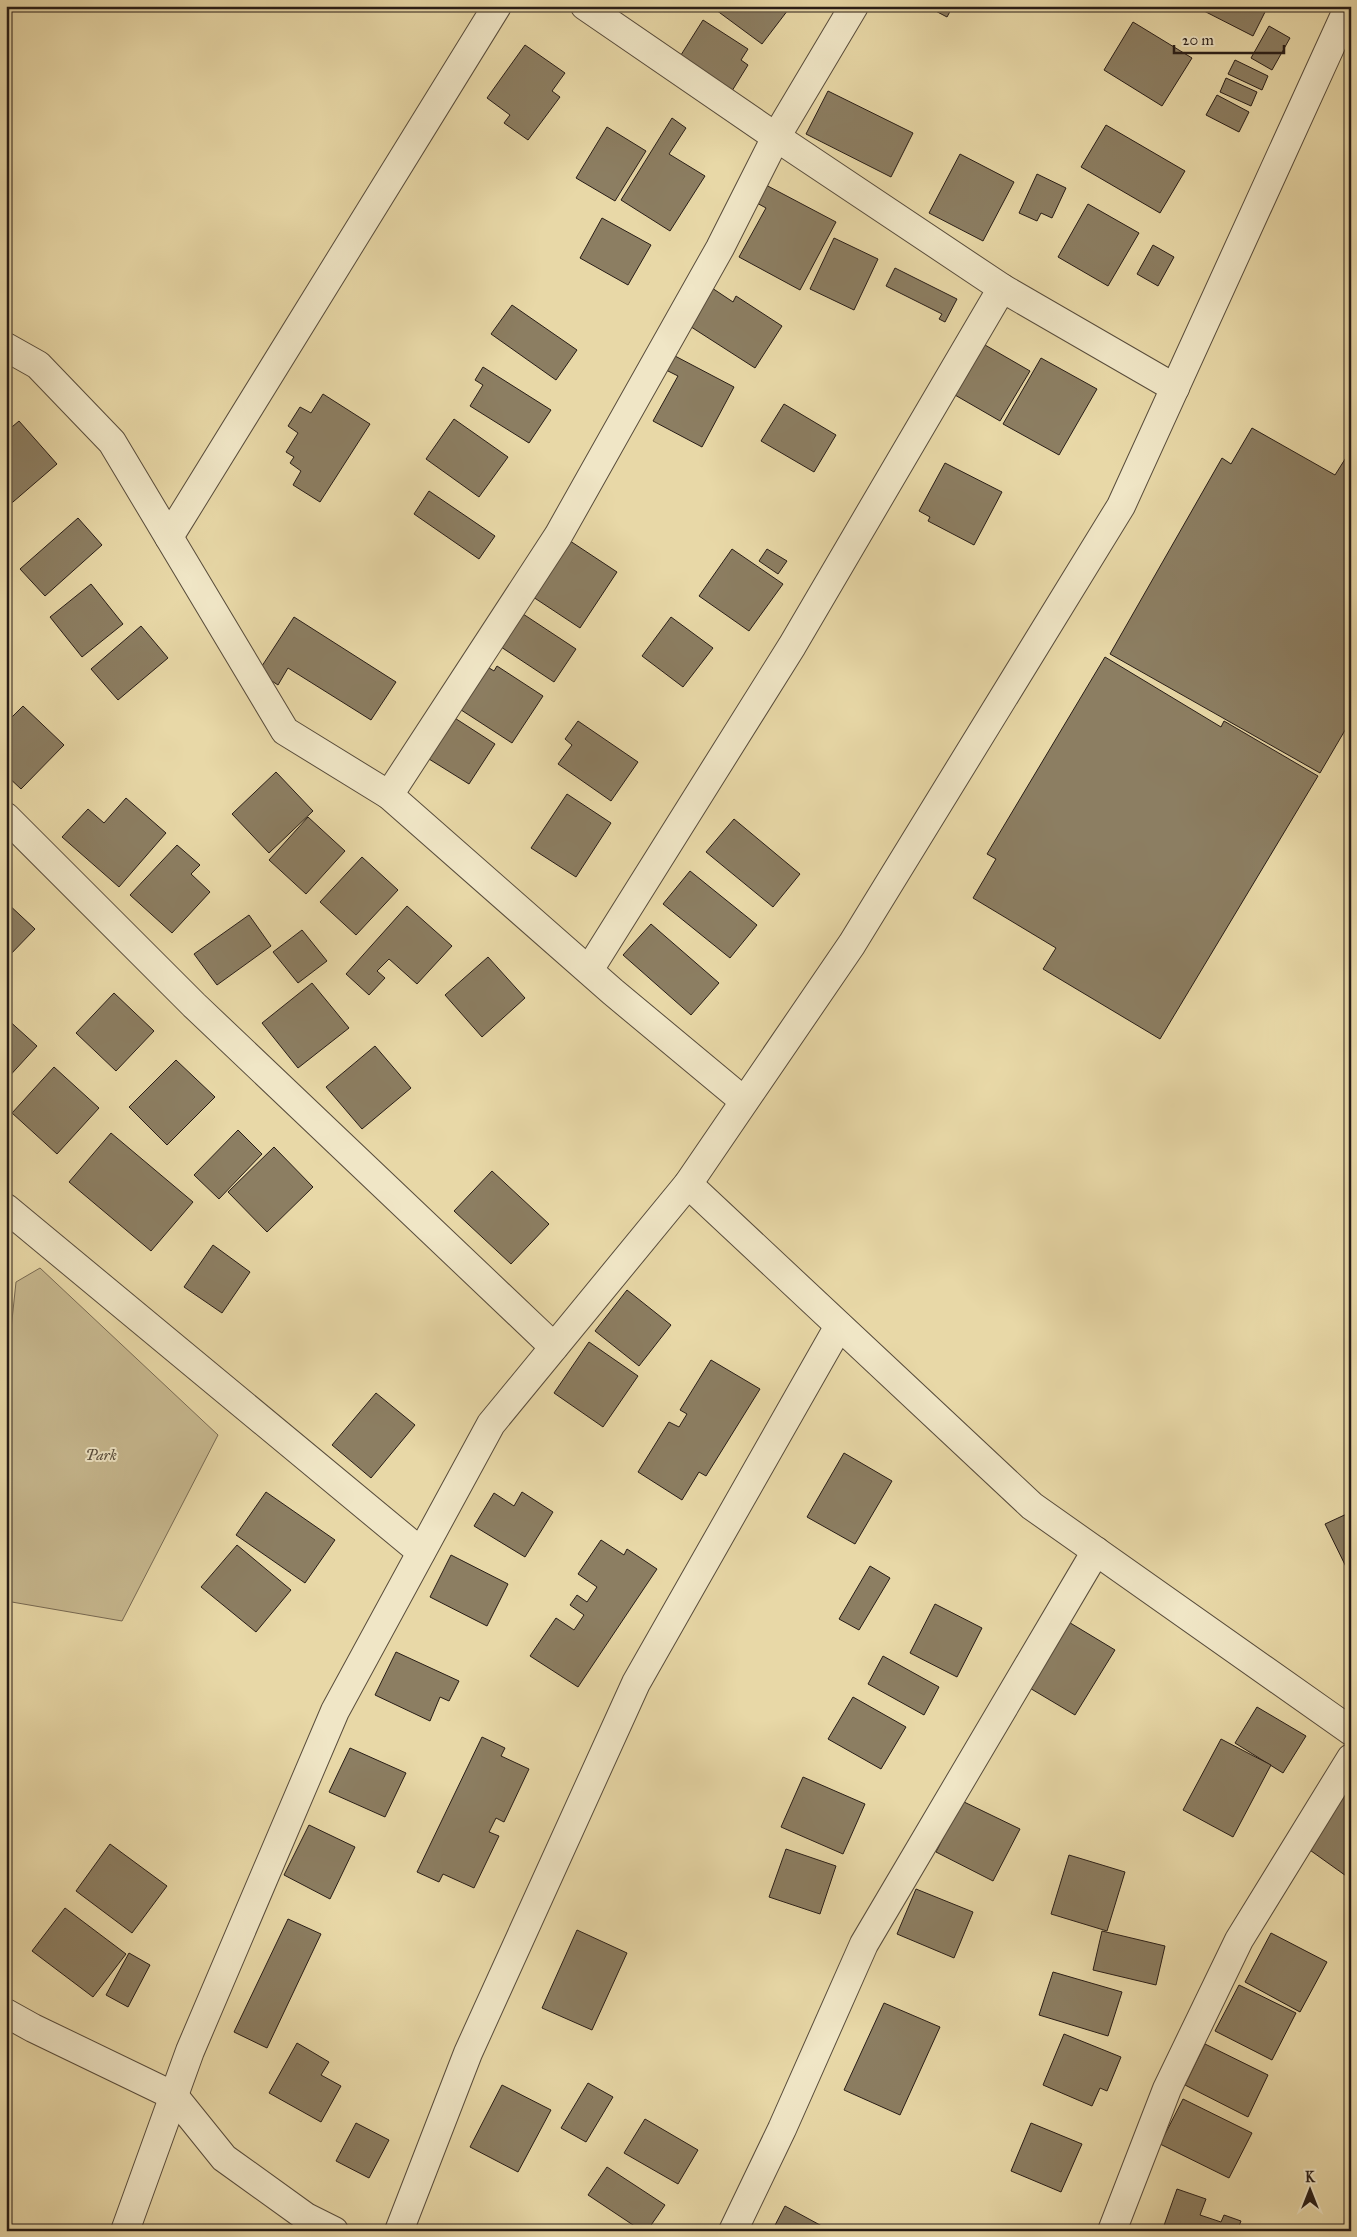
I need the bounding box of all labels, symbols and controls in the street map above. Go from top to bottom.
scale bar [1174,22,1284,54]
text: 20 m [1182,31,1214,49]
park label: Park [85,1446,117,1464]
north arrow [1284,2164,1334,2214]
text: K [1305,2169,1316,2186]

